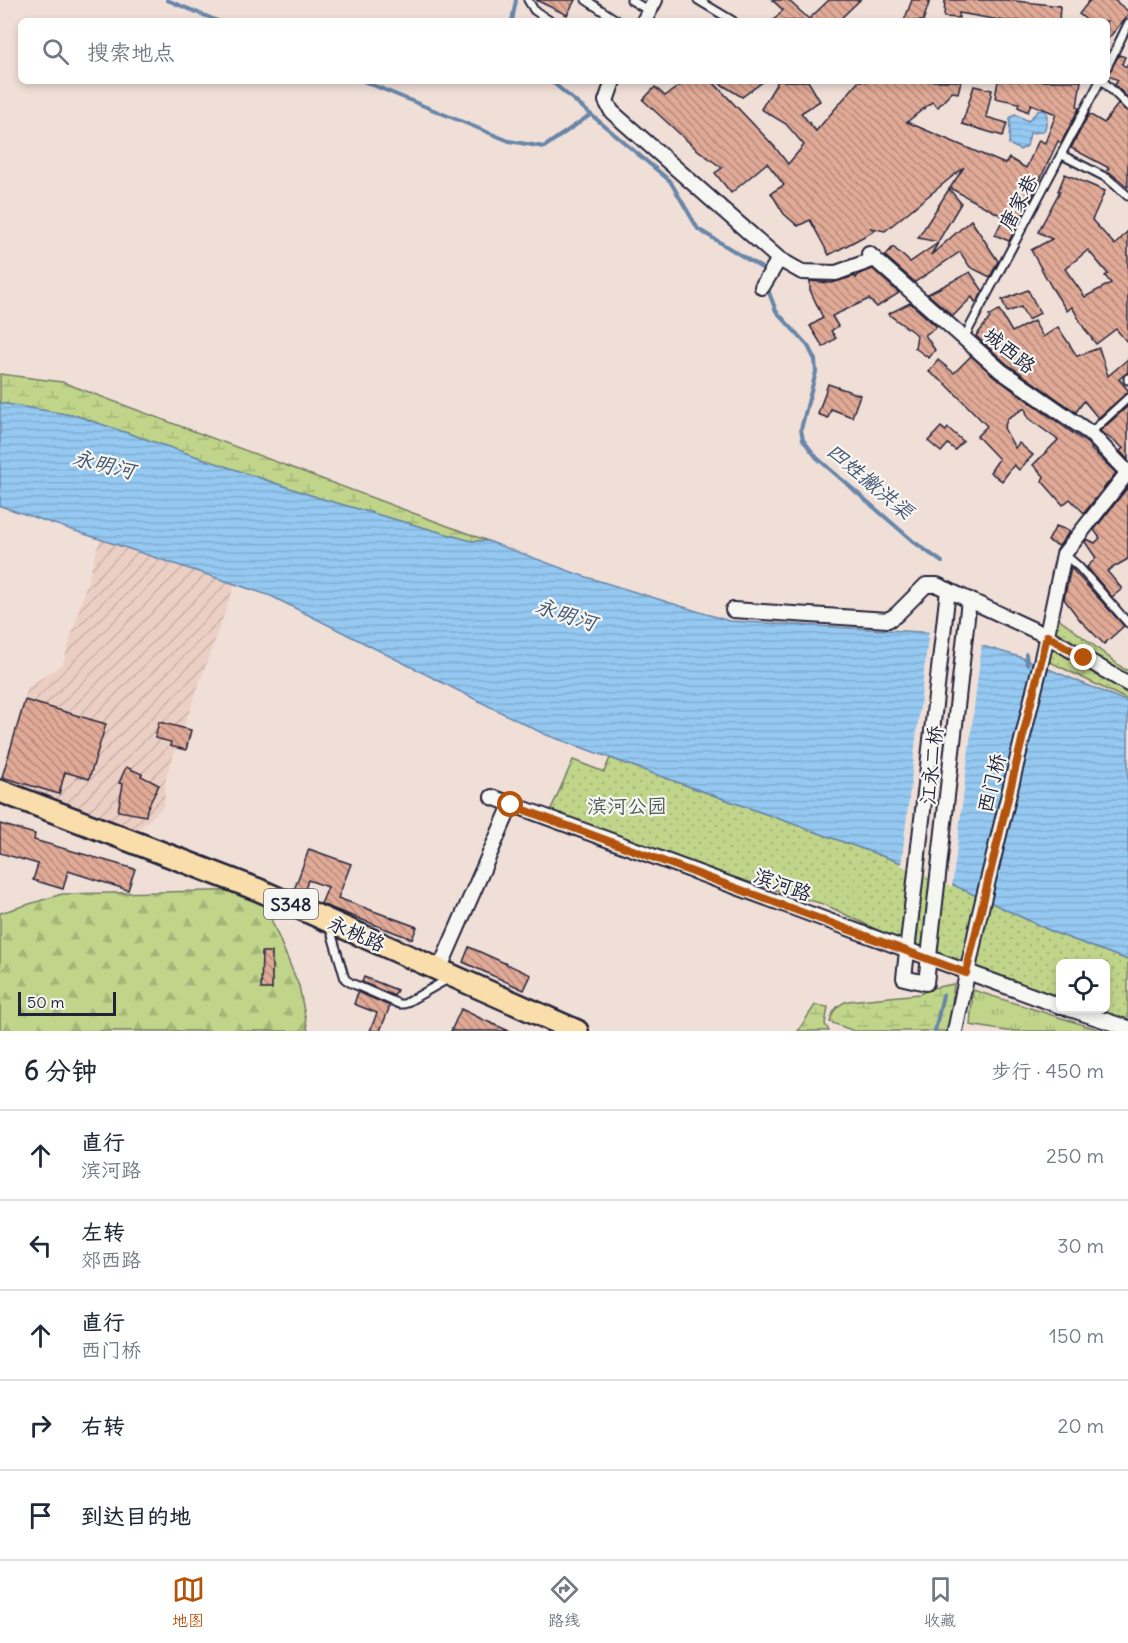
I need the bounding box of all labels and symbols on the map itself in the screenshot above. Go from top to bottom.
street label: 唐家巷 [993,169,1044,234]
street label: 城西路 [979,321,1042,379]
water label: 四姓撇洪渠 [821,437,920,526]
water label: 永明河 [70,443,141,485]
water label: 永明河 [532,591,603,638]
route end [1070,644,1096,670]
street label: 江永二桥 [914,724,948,806]
street label: 西门桥 [972,751,1010,815]
route start [497,791,523,817]
park label: 滨河公园 [587,793,667,818]
street label: 滨河路 [751,862,816,906]
road number: S348 [264,889,318,919]
street label: 永桃路 [325,909,390,957]
scale bar [18,989,116,1016]

